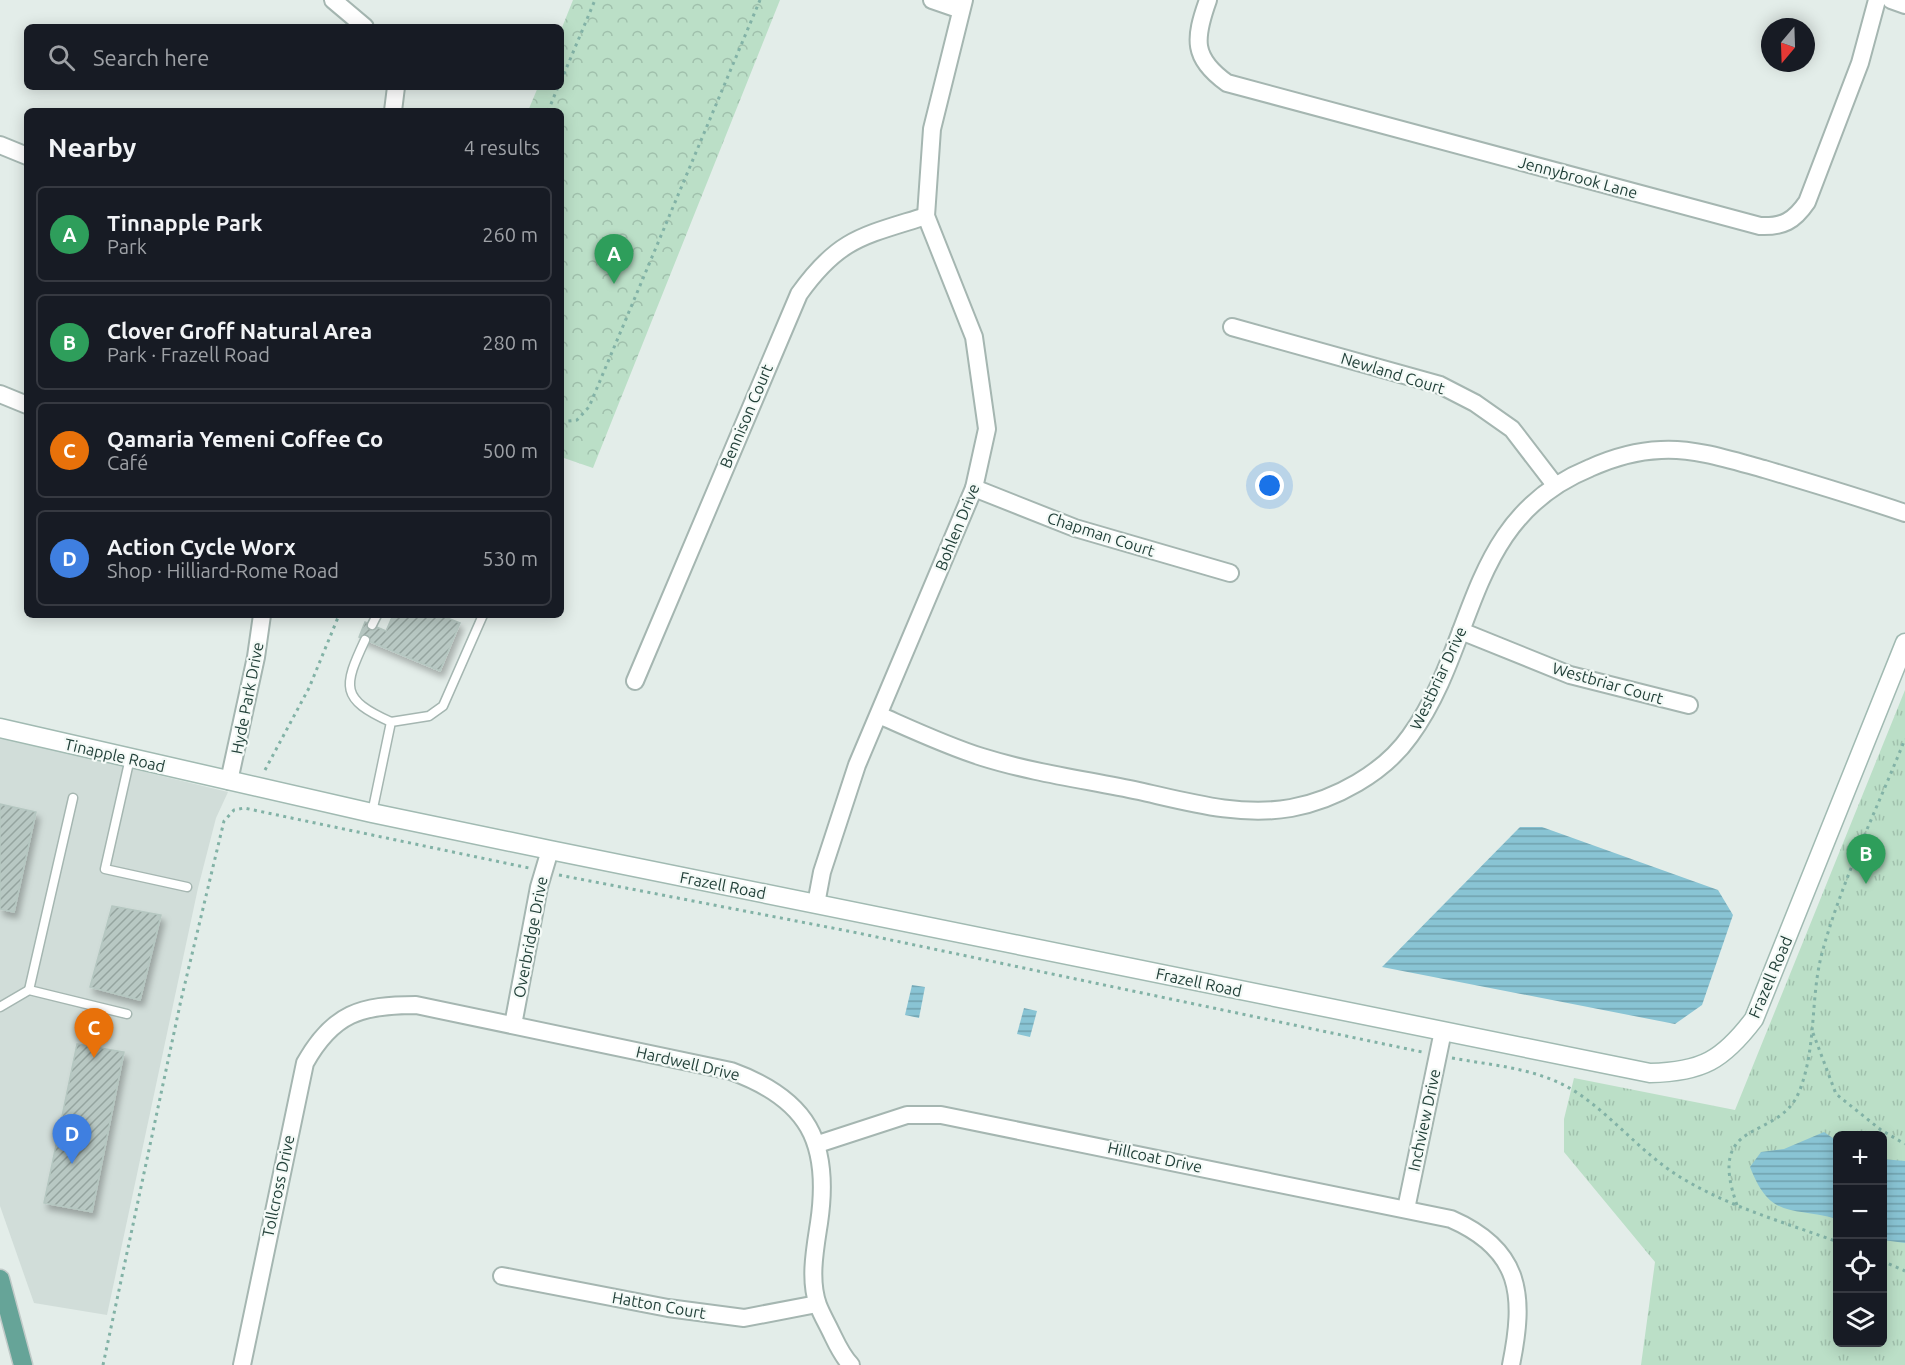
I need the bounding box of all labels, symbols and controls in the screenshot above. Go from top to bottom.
north arrow [1761,18,1815,72]
search box [24,24,564,90]
icon: search [45,41,78,74]
text: Search here [93,45,209,70]
text: Nearby [48,133,136,162]
text: 4 results [464,136,540,159]
street label: Jennybrook Lane [1516,152,1640,202]
text: Tinnapple Park [107,210,262,235]
text: A [62,223,77,246]
text: 260 m [482,223,538,246]
pin: A [594,234,634,284]
text: Park [107,235,147,258]
text: Clover Groff Natural Area [107,318,372,343]
text: B [63,331,76,354]
text: 280 m [482,331,538,354]
text: Park · Frazell Road [107,343,270,366]
street label: Newland Court [1339,349,1448,398]
street label: Bennison Court [716,361,776,471]
text: Qamaria Yemeni Coffee Co [107,426,383,451]
text: C [63,439,76,462]
text: 500 m [482,439,538,462]
text: Café [107,451,148,474]
your location [1255,471,1284,500]
street label: Bohlen Drive [931,481,983,573]
street label: Chapman Court [1045,508,1158,560]
text: Action Cycle Worx [107,534,296,559]
text: D [62,547,77,570]
text: 530 m [482,547,538,570]
text: Shop · Hilliard-Rome Road [107,559,339,582]
street label: Westbriar Drive [1406,624,1470,732]
street label: Hyde Park Drive [227,640,267,756]
street label: Westbriar Court [1550,659,1666,708]
street label: Tinapple Road [63,735,167,775]
pin: B [1846,834,1886,884]
street label: Frazell Road [678,868,768,902]
street label: Overbridge Drive [509,875,551,999]
street label: Frazell Road [1745,933,1795,1021]
street label: Frazell Road [1154,964,1244,1000]
pin: C [74,1008,113,1058]
street label: Hardwell Drive [634,1042,742,1084]
street label: Inchview Drive [1404,1067,1444,1173]
pin: D [52,1114,92,1164]
map controls [1833,1131,1887,1347]
button: + [1833,1131,1887,1185]
street label: Tollcross Drive [258,1133,298,1239]
street label: Hillcoat Drive [1106,1138,1204,1176]
button: − [1833,1185,1887,1239]
button: locate [1833,1239,1887,1293]
street label: Hatton Court [611,1288,708,1322]
button: layers [1833,1293,1887,1347]

